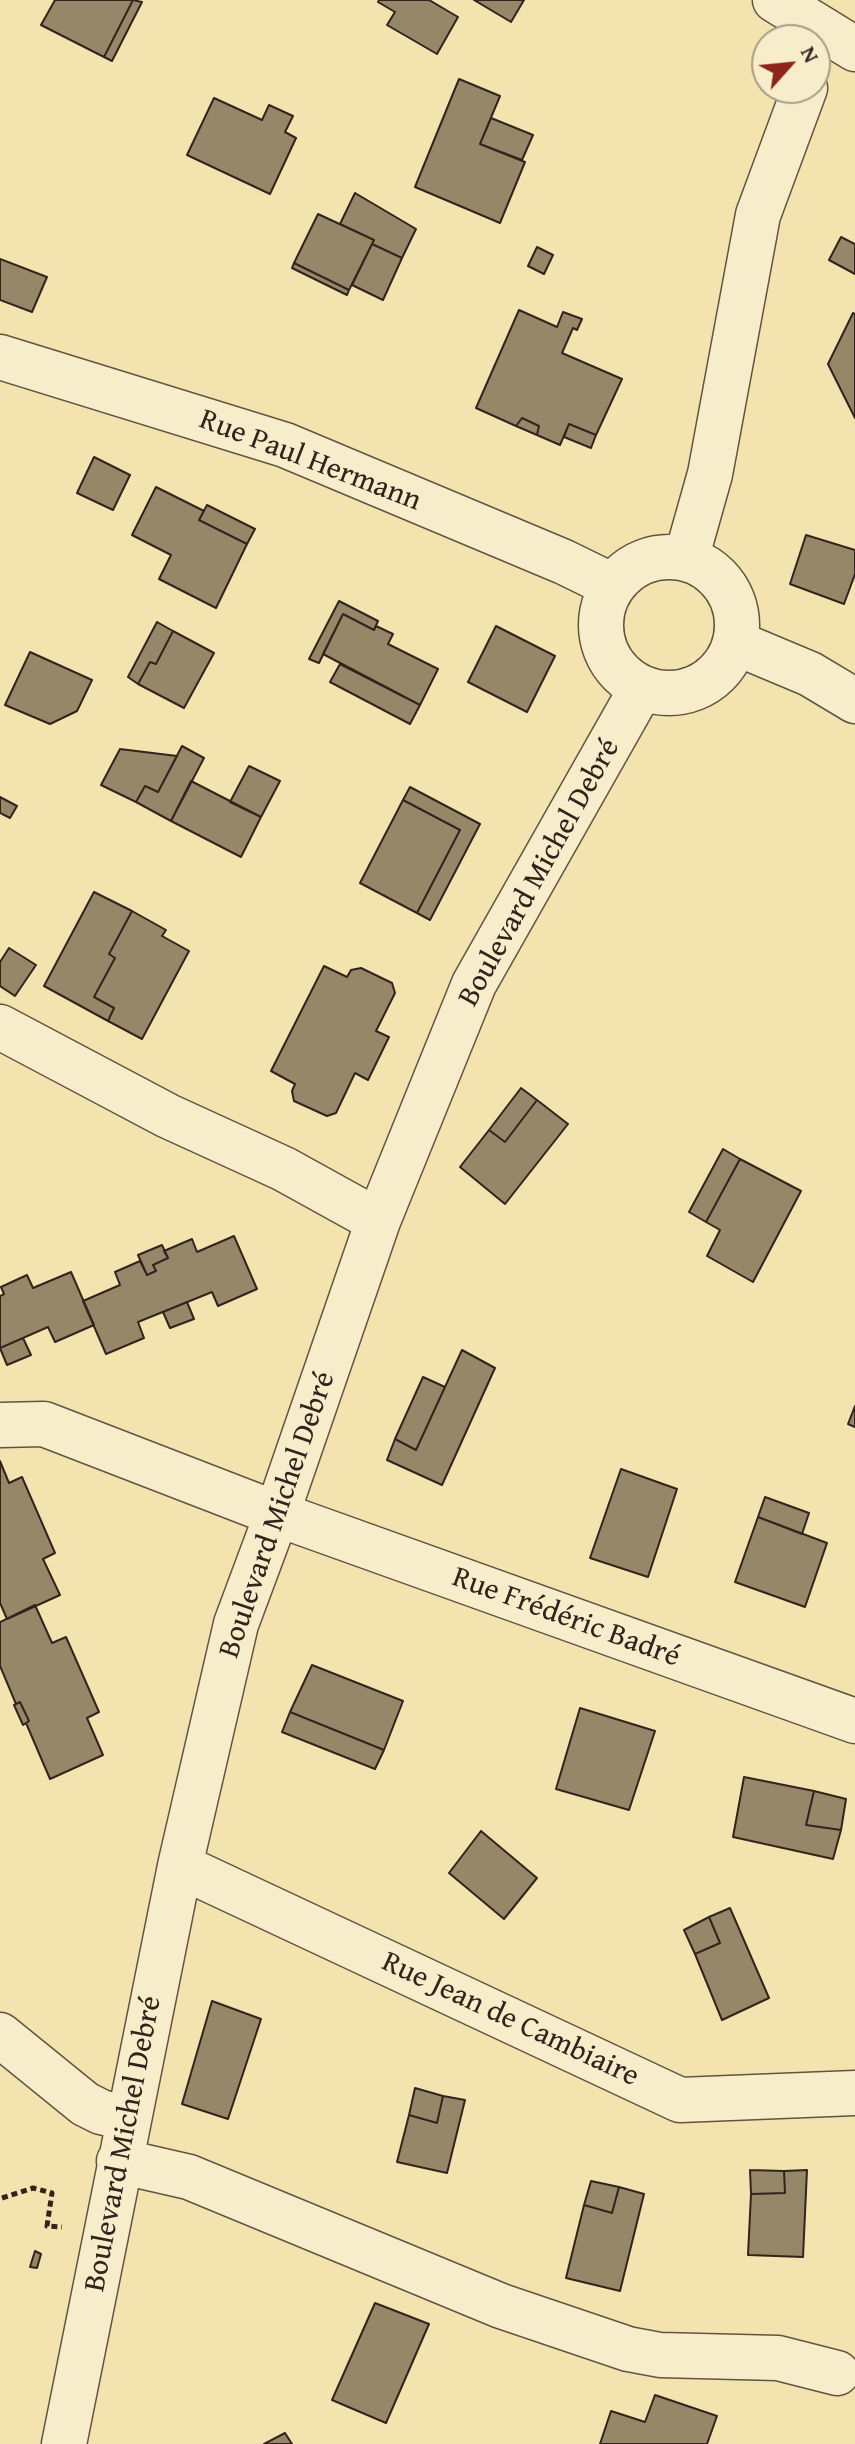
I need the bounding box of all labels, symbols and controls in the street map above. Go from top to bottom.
north arrow [751,24,831,104]
text: N [793,40,828,68]
street label: Rue Paul Hermann [194,402,426,520]
street label: Boulevard Michel Debré [451,733,629,1013]
street label: Boulevard Michel Debré [212,1367,344,1663]
street label: Rue Frédéric Badré [447,1560,685,1676]
street label: Rue Jean de Cambiaire [376,1945,644,2095]
street label: Boulevard Michel Debré [78,1993,170,2295]

